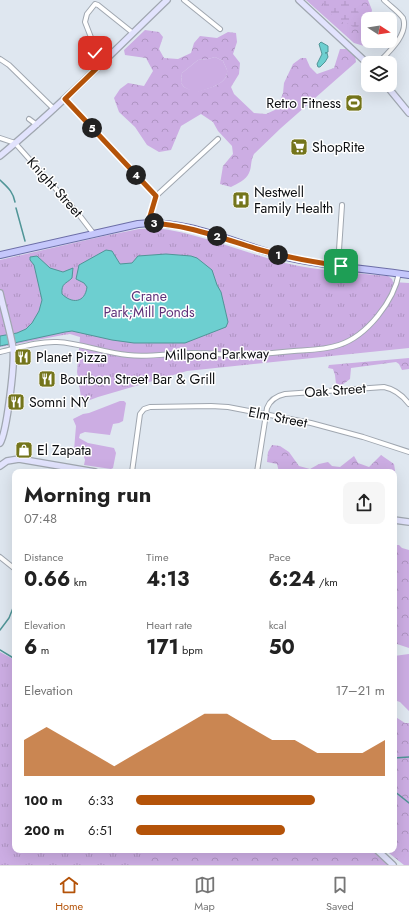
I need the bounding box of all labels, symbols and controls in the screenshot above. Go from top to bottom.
north arrow [361,12,397,48]
map controls [361,12,397,92]
pin [78,36,112,70]
icon: check [84,42,106,64]
button: layers [361,56,397,92]
place label: Retro Fitness [266,93,341,113]
sports icon: Retro Fitness [344,93,364,113]
pin: 5 [82,118,102,138]
text: 5 [88,120,96,136]
supermarket icon: ShopRite [289,137,309,157]
place label: ShopRite [312,137,365,157]
street label: Knight Street [22,152,88,222]
pin: 4 [126,165,146,185]
text: 4 [132,167,140,183]
place label: Nestwell Family Health [254,182,333,218]
hospital icon: Nestwell Family Health [231,190,251,210]
pin: 3 [144,213,164,233]
text: 3 [151,215,157,231]
pin: 2 [207,226,227,246]
text: 2 [213,228,221,244]
pin: 1 [268,245,288,265]
text: 1 [275,247,281,263]
pin [324,249,358,283]
icon: arrive [330,255,352,277]
park label: Crane Park;Mill Ponds [103,286,195,322]
street label: Millpond Parkway [165,343,270,365]
restaurant icon: Planet Pizza [13,347,33,367]
place label: Planet Pizza [36,347,107,367]
restaurant icon: Bourbon Street Bar & Grill [37,369,57,389]
place label: Bourbon Street Bar & Grill [60,369,215,389]
street label: Oak Street [304,378,367,402]
restaurant icon: Somni NY [6,392,26,412]
place label: Somni NY [29,392,89,412]
street label: Elm Street [247,402,310,433]
shop icon: El Zapata [14,440,34,460]
place label: El Zapata [37,440,91,460]
text: Morning run [24,478,151,510]
button: share [343,482,385,524]
text: 07:48 [24,509,57,528]
text: Distance [24,549,63,565]
text: Time [146,549,169,565]
text: Pace [269,549,291,565]
text: 0.66 [24,565,70,594]
text: 4:13 [146,565,189,594]
text: 6:24 [269,565,316,594]
text: km [70,574,87,590]
text: /km [316,574,338,590]
text: Elevation [24,617,66,633]
text: Heart rate [146,617,192,633]
text: kcal [269,617,286,633]
text: 6 [24,633,37,662]
text: 171 [146,633,179,662]
text: 50 [269,633,295,662]
text: m [37,642,49,658]
text: bpm [179,642,203,658]
text: Elevation [24,681,73,700]
text: 17–21 m [335,681,385,700]
text: 100 m [24,791,62,810]
text: 6:33 [88,791,114,810]
text: 200 m [24,821,64,840]
text: 6:51 [88,821,113,840]
tab: Home [55,874,83,914]
tab: Map [194,874,216,914]
tab: Saved [326,874,354,914]

